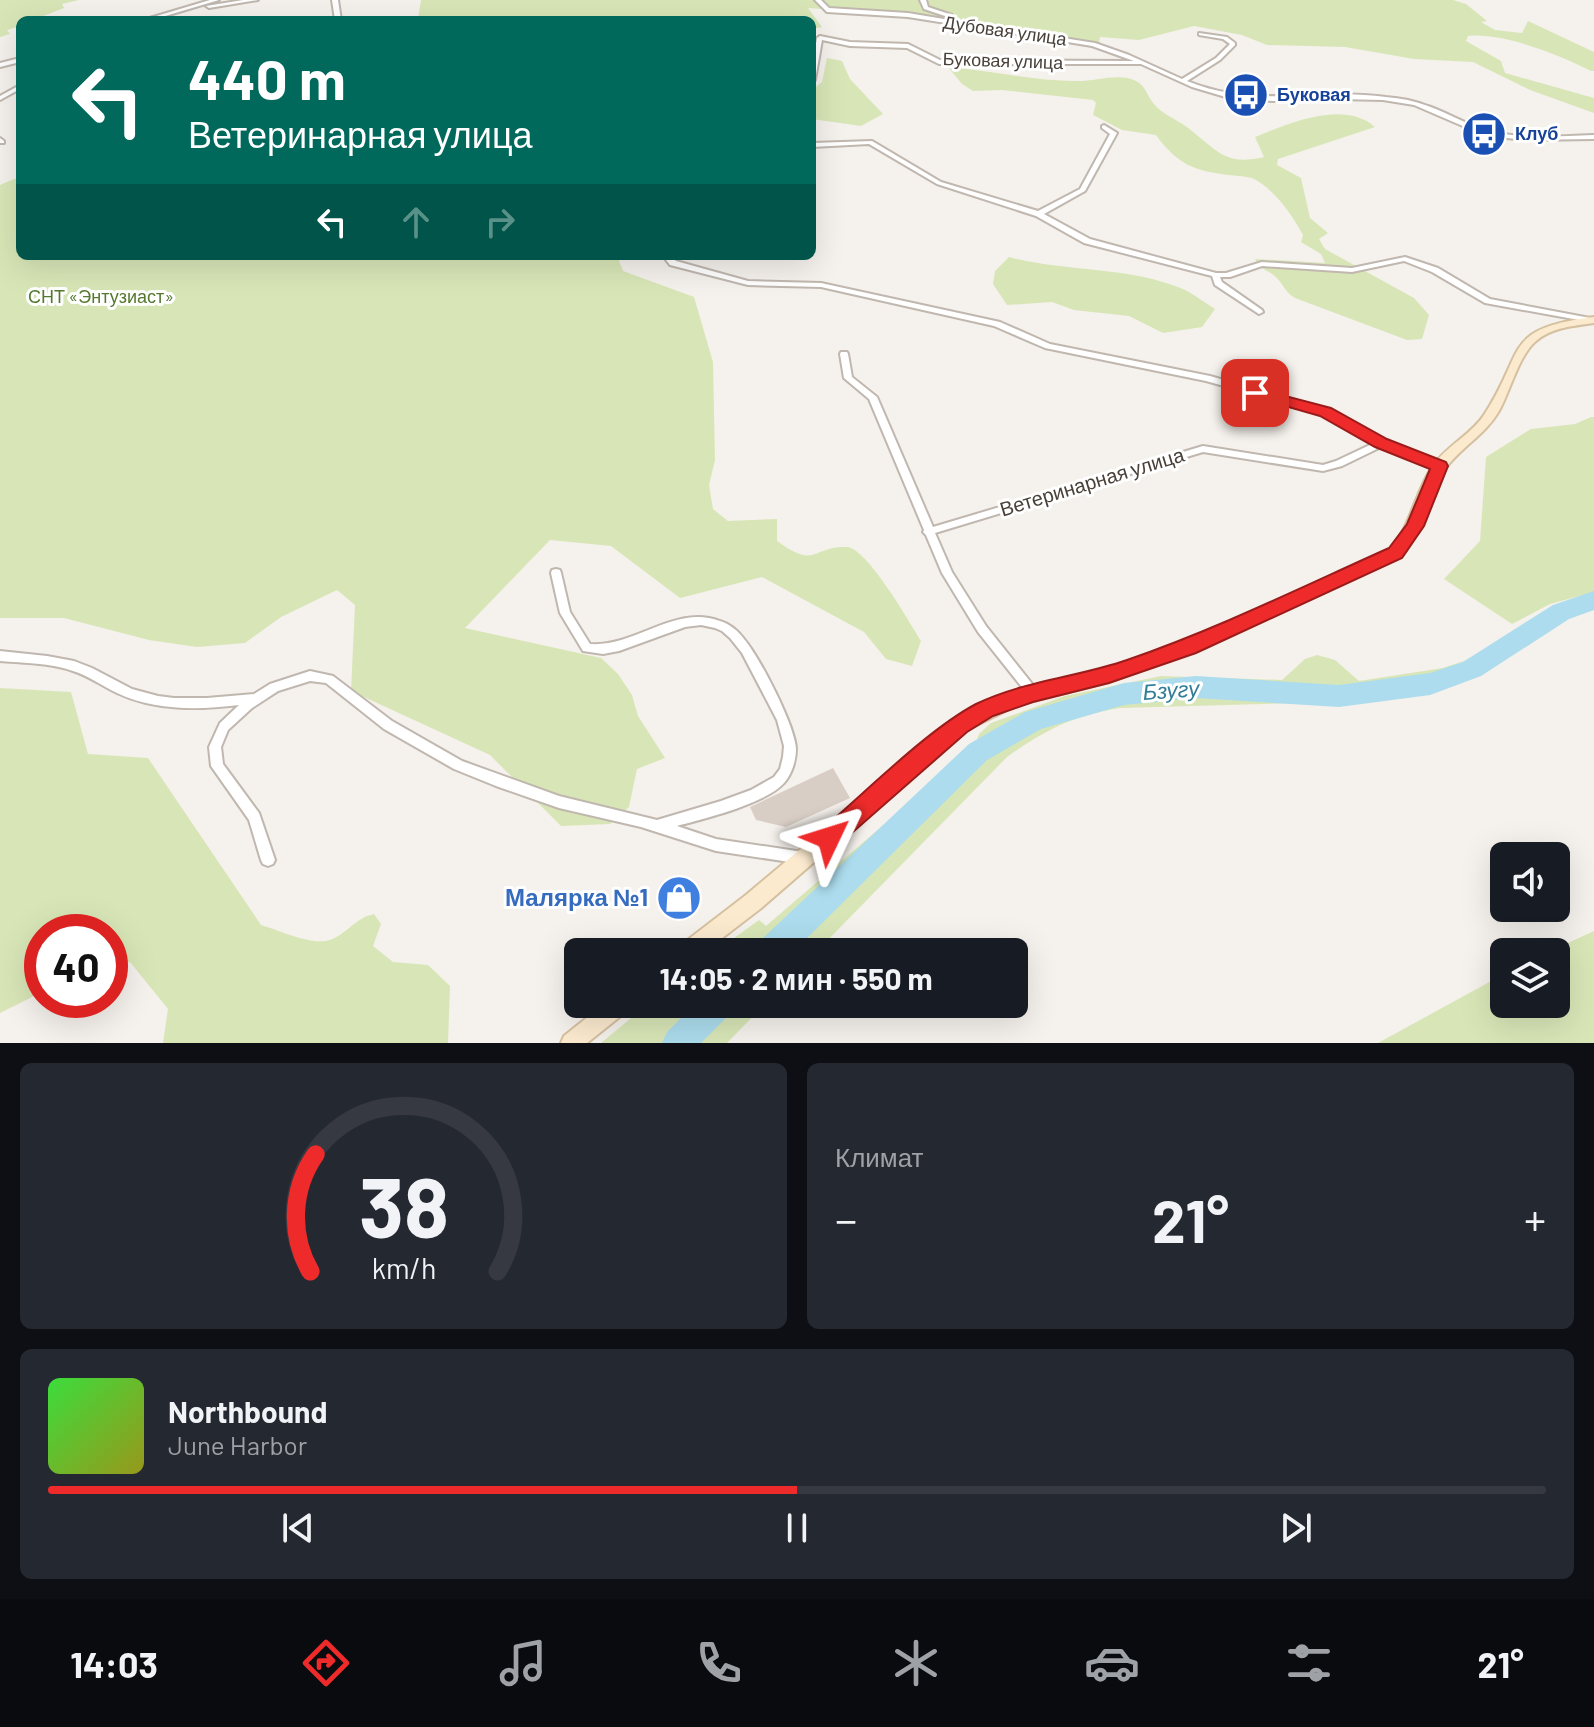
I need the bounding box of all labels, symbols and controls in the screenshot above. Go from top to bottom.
street label: Дубовая улица [942,10,1069,50]
text: 440 m [188,44,346,111]
street label: Буковая улица [942,47,1065,73]
icon: left [56,48,160,152]
bus stop icon: Буковая [1222,71,1270,119]
place label: Буковая [1277,83,1351,105]
bus stop icon: Клуб [1460,110,1508,158]
text: Ветеринарная улица [188,112,533,155]
place label: Клуб [1515,122,1558,144]
icon: left [310,200,354,244]
icon: ahead [394,200,438,244]
icon: right [478,200,522,244]
park label: СНТ «Энтузиаст» [28,285,174,307]
pin [1221,359,1289,427]
icon: arrive [1233,371,1277,415]
street label: Ветеринарная улица [997,441,1188,521]
water label: Бзугу [1142,674,1202,705]
position arrow [787,796,871,880]
map controls [1490,842,1570,1018]
button: sound [1490,842,1570,922]
shop icon: Малярка №1 [655,874,703,922]
place label: Малярка №1 [505,882,648,911]
speed limit sign: 40 [24,914,128,1018]
button: layers [1490,938,1570,1018]
text: 14:05 · 2 мин · 550 m [659,960,933,996]
text: Климат [835,1141,924,1172]
text: 38 [359,1155,448,1255]
text: 21° [1152,1183,1229,1255]
text: − [835,1192,857,1245]
text: + [1524,1192,1546,1245]
text: km/h [371,1250,436,1285]
text: Northbound [168,1393,327,1429]
text: June Harbor [168,1429,307,1460]
icon: previous [276,1506,320,1550]
icon: pause [775,1506,819,1550]
icon: next [1274,1506,1318,1550]
icon: directions [298,1635,354,1691]
icon: music [495,1635,551,1691]
icon: phone [691,1635,747,1691]
icon: climate [888,1635,944,1691]
icon: car [1084,1635,1140,1691]
icon: filters [1281,1635,1337,1691]
text: 14:03 [70,1642,158,1685]
text: 21° [1477,1642,1524,1685]

